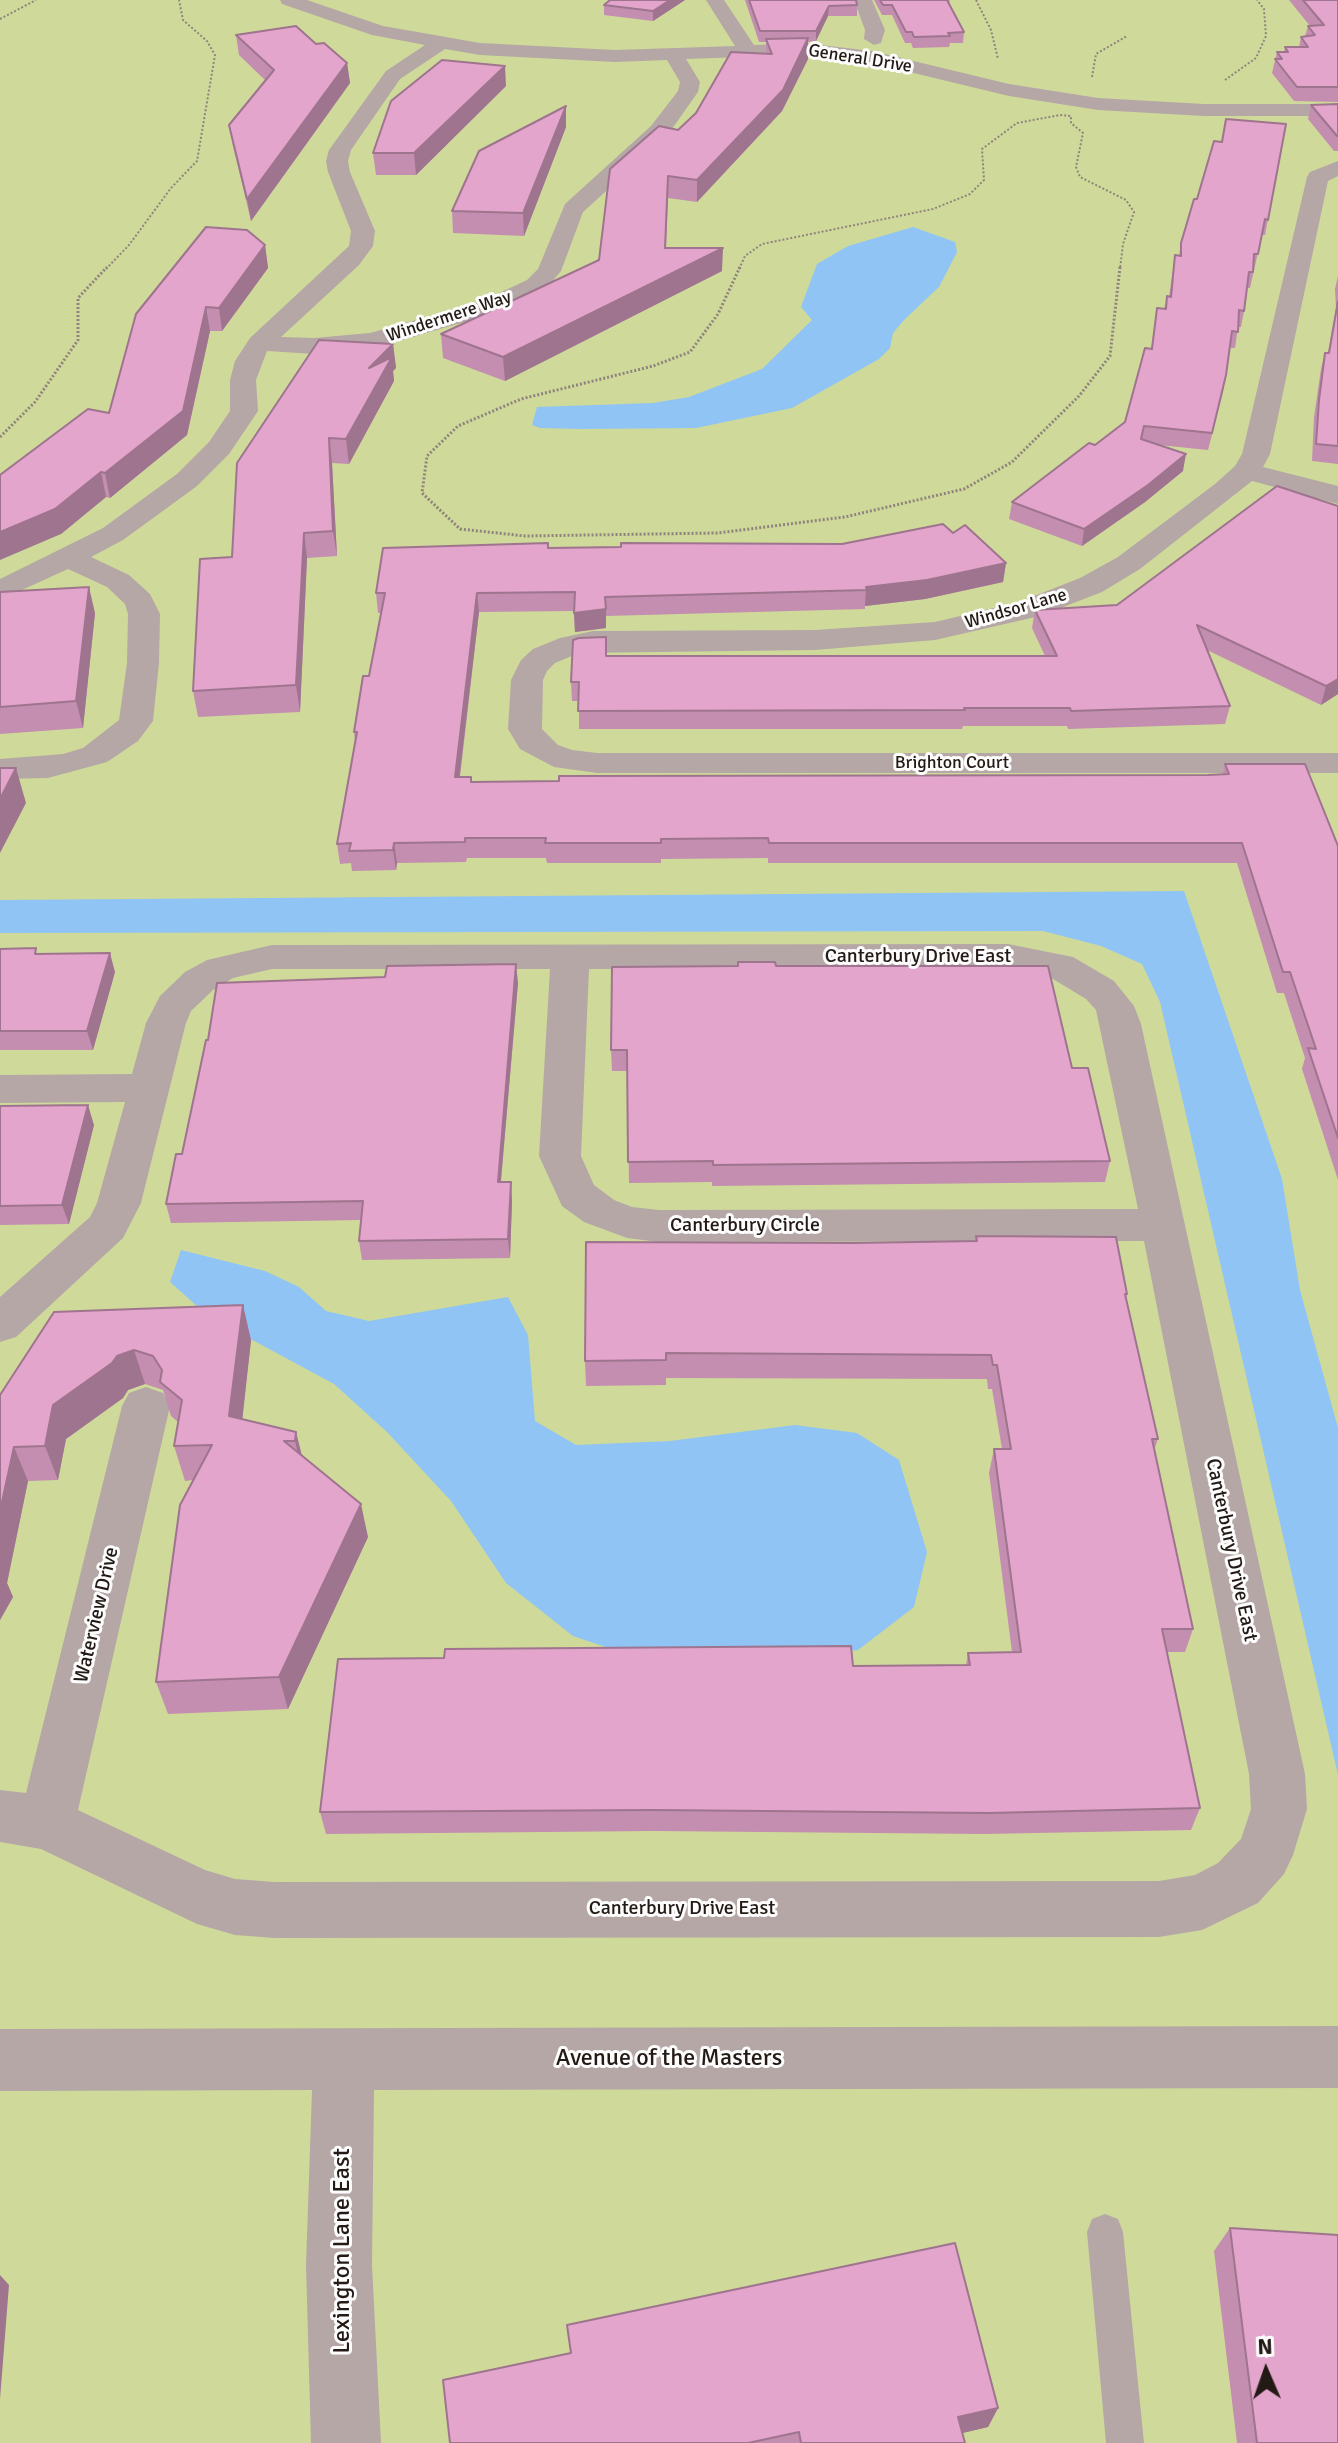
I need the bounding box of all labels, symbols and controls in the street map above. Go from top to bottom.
street label: General Drive [807,40,913,78]
street label: Windermere Way [384,287,514,347]
street label: Windsor Lane [963,584,1069,634]
street label: Brighton Court [895,752,1009,774]
street label: Canterbury Drive East [825,945,1011,969]
street label: Canterbury Circle [670,1214,820,1238]
street label: Canterbury Drive East [1200,1456,1262,1644]
street label: Waterview Drive [70,1545,124,1685]
street label: Canterbury Drive East [589,1897,775,1921]
street label: Avenue of the Masters [556,2045,782,2073]
street label: Lexington Lane East [329,2148,357,2354]
north arrow [1226,2331,1306,2411]
text: N [1257,2333,1273,2360]

